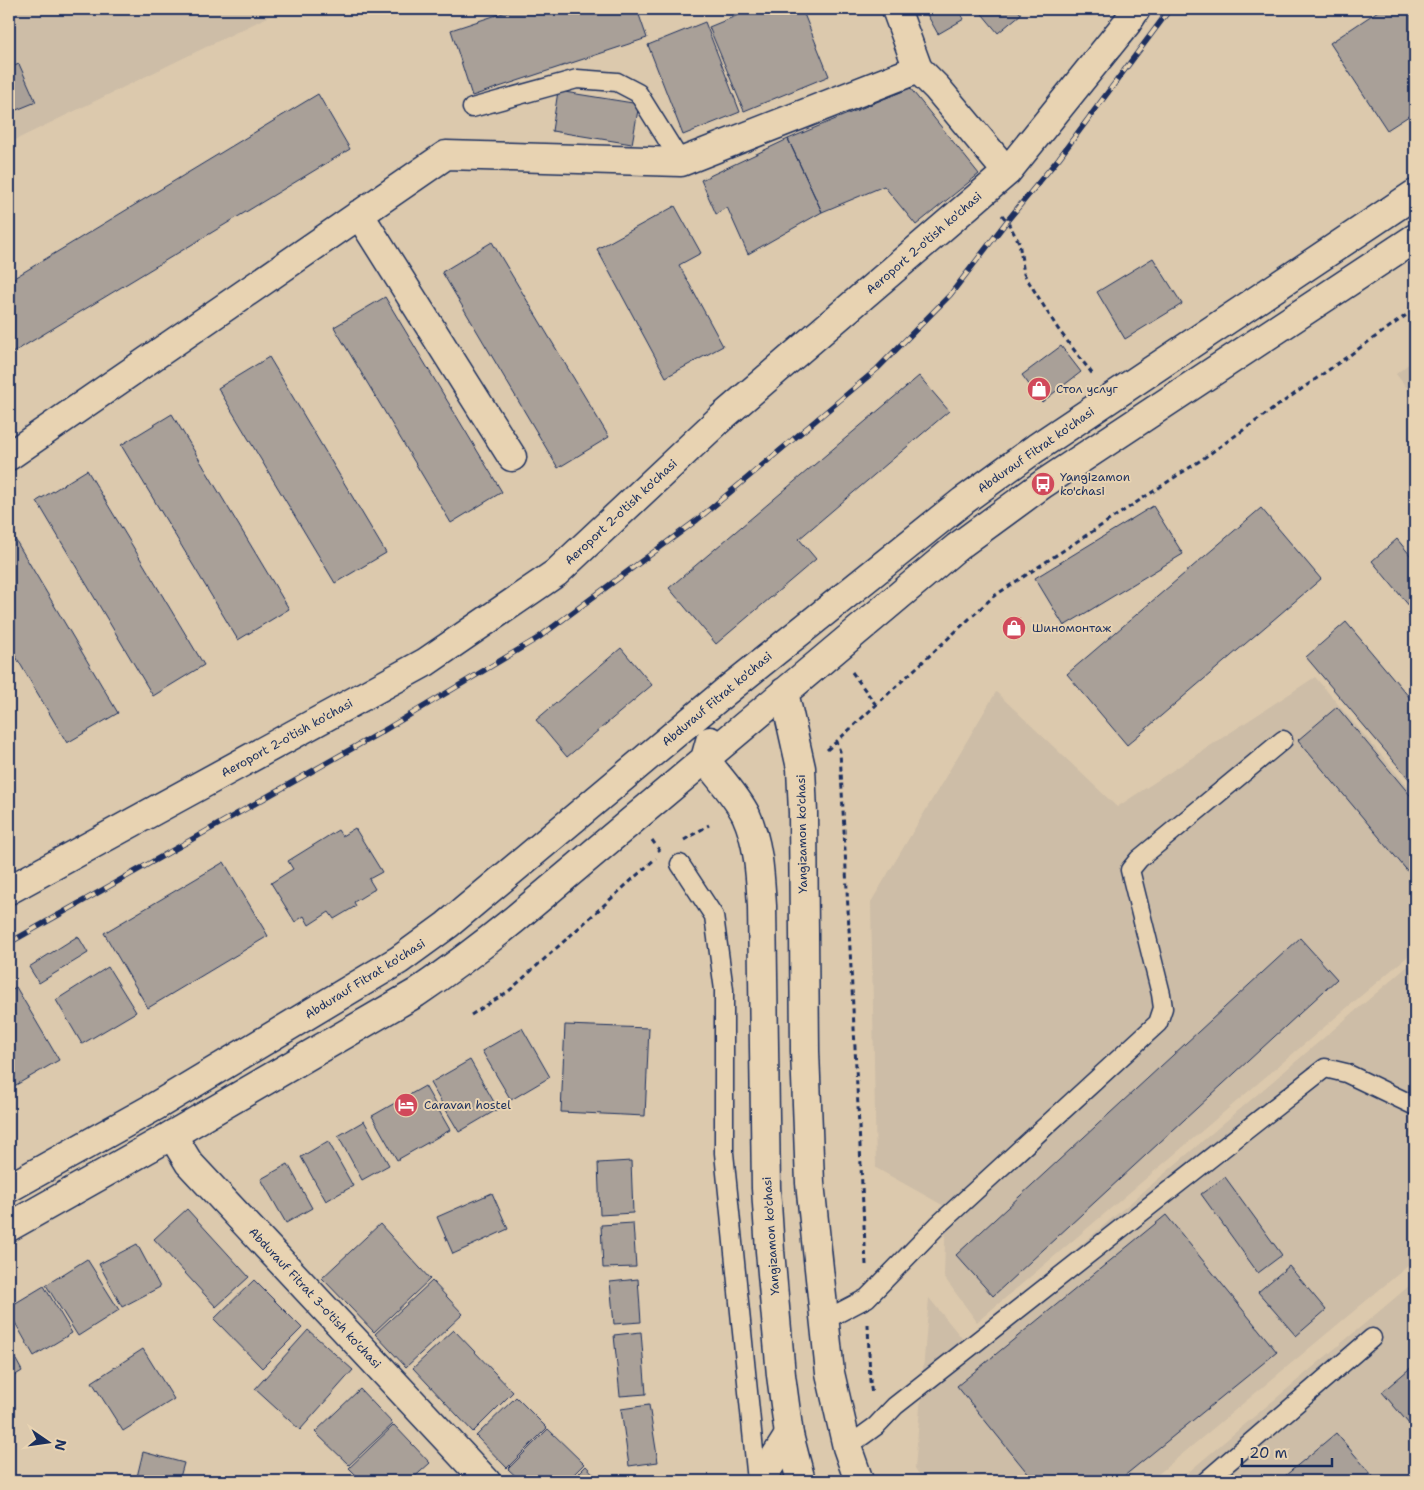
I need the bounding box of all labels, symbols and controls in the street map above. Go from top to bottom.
street label: Aeroport 2-o'tish ko'chasi [863,188,985,298]
shop icon: Стол услуг [1026,376,1052,402]
place label: Стол услуг [1056,381,1119,397]
street label: Abdurauf Fitrat ko'chasi [974,404,1098,496]
street label: Aeroport 2-o'tish ko'chasi [561,456,681,568]
place label: Yangizamon ko'chasi [1060,469,1130,499]
bus stop icon: Yangizamon ko'chasi [1030,471,1056,497]
shop icon: Шиномонтаж [1001,615,1027,641]
place label: Шиномонтаж [1032,620,1111,636]
street label: Abdurauf Fitrat ko'chasi [659,648,775,750]
street label: Aeroport 2-o'tish ko'chasi [218,695,356,781]
street label: Yangizamon ko'chasi [793,774,811,894]
street label: Abdurauf Fitrat ko'chasi [302,935,428,1023]
hotel icon: Caravan hostel [393,1092,419,1118]
place label: Caravan hostel [424,1097,511,1113]
street label: Yangizamon ko'chasi [759,1176,783,1296]
street label: Abdurauf Fitrat 3-o'tish ko'chasi [245,1224,385,1372]
north arrow [22,1418,72,1468]
scale bar [1242,1435,1332,1467]
text: N [51,1437,71,1452]
text: 20 m [1249,1443,1288,1463]

